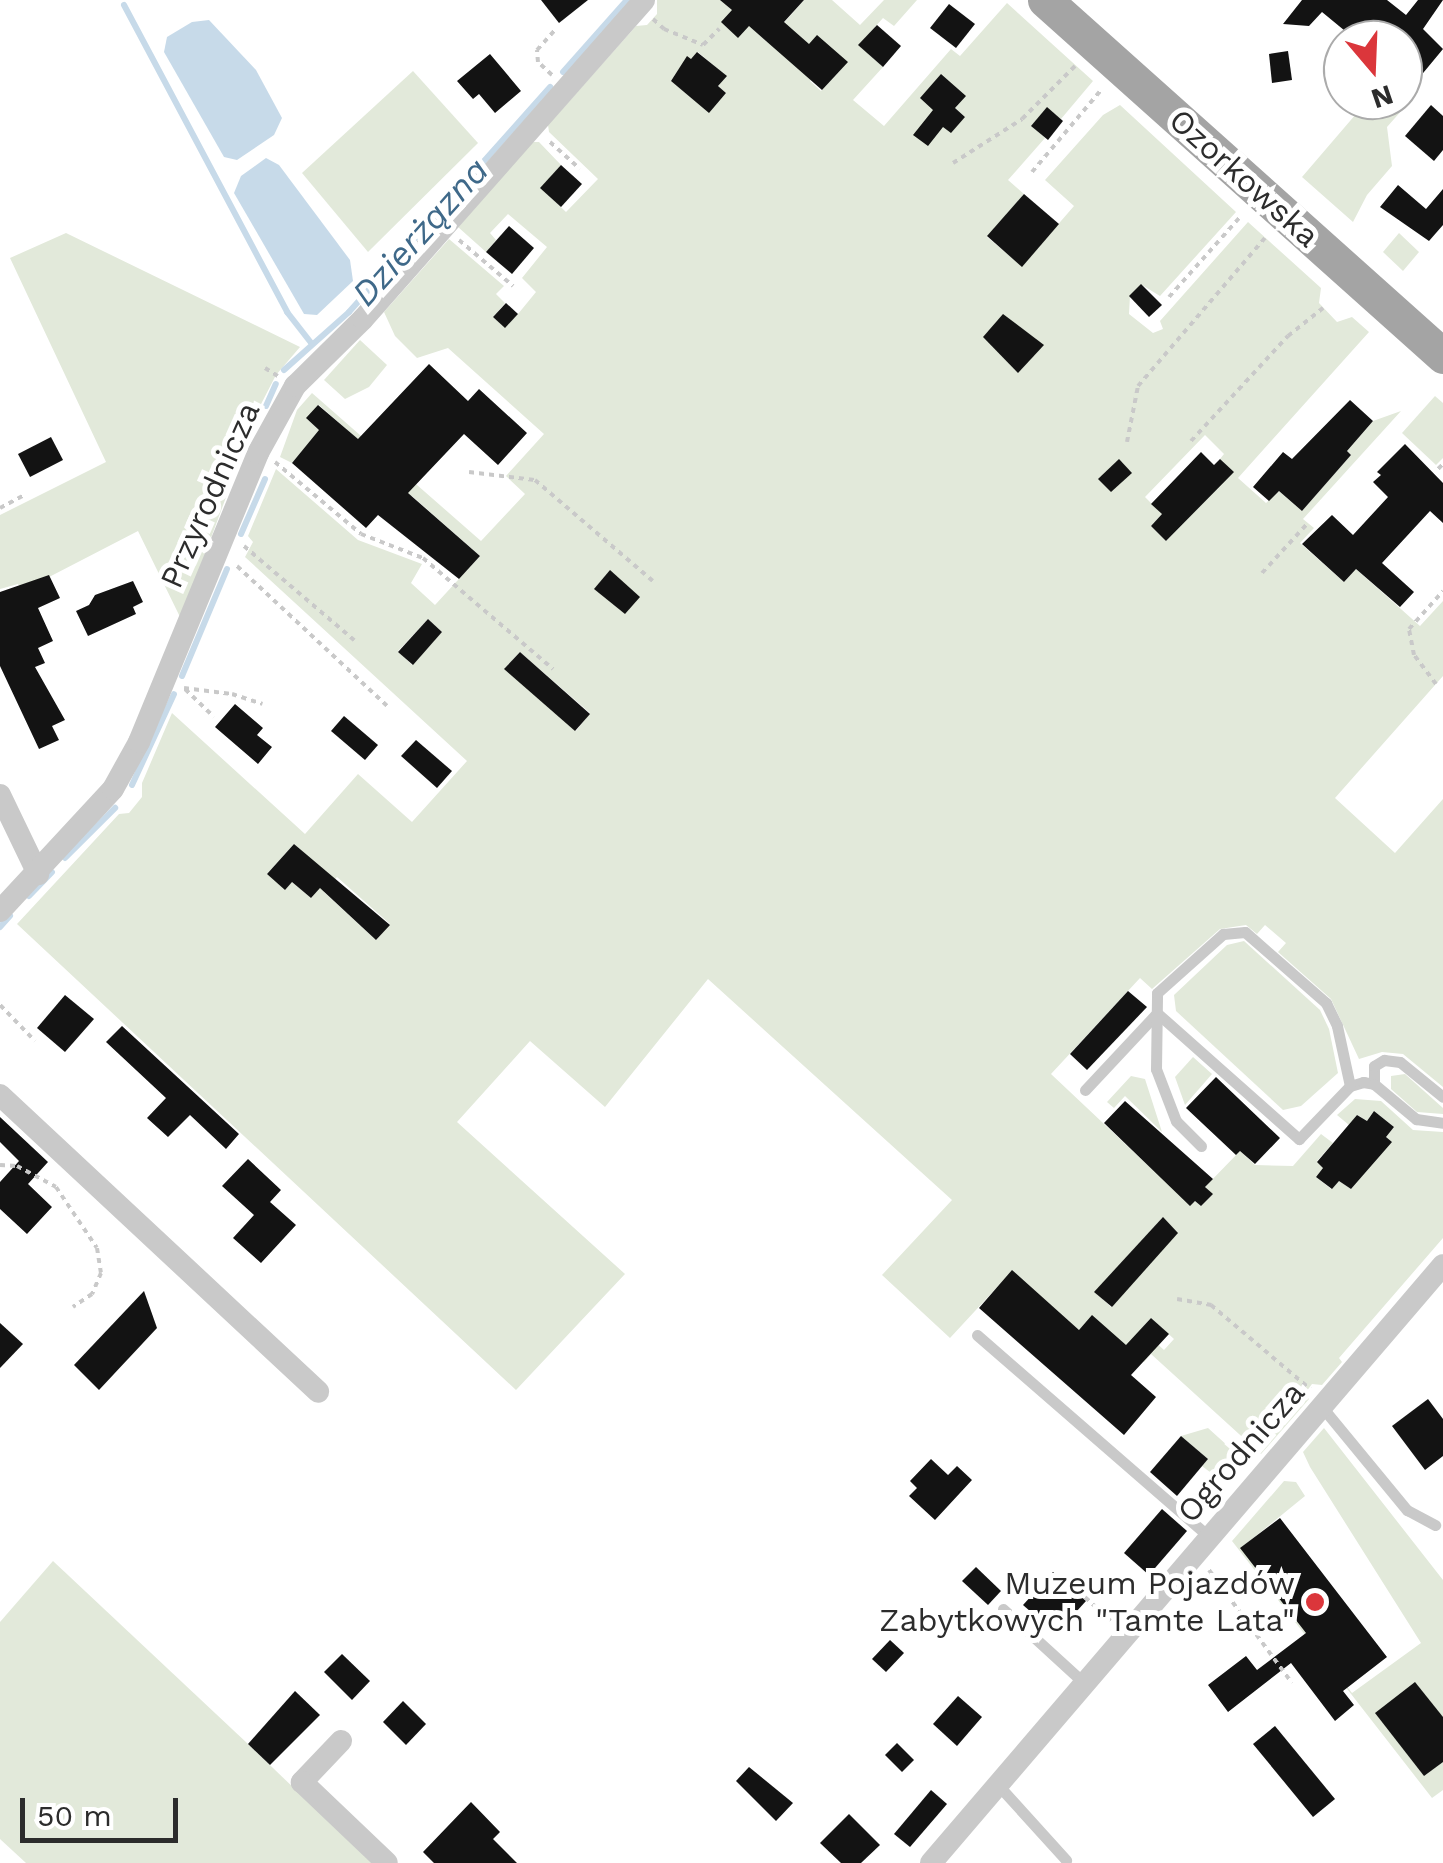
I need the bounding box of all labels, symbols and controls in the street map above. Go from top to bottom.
north arrow [1323,20,1423,120]
text: N [1367,78,1397,116]
street label: Ozorkowska [1161,101,1327,255]
water label: Dzierżązna [343,150,497,314]
street label: Przyrodnicza [152,396,268,594]
street label: Ogrodnicza [1169,1374,1313,1530]
place label: Muzeum Pojazdów Zabytkowych "Tamte Lata" [879,1565,1295,1640]
marker: Muzeum Pojazdów Zabytkowych "Tamte Lata" [1304,1591,1326,1613]
scale bar [25,1778,182,1840]
text: 50 m [37,1798,112,1833]

